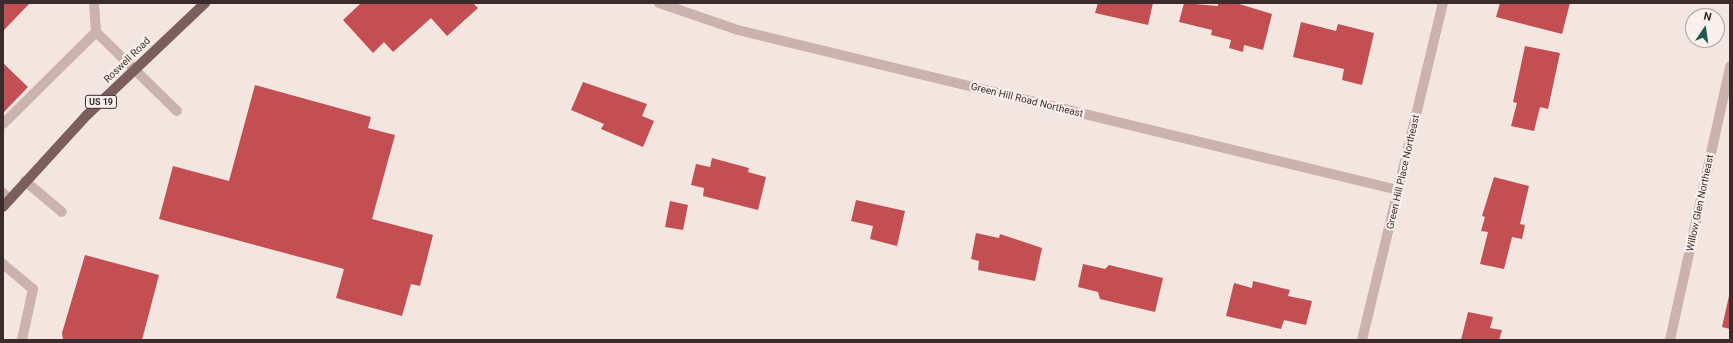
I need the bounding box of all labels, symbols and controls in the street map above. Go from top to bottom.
north arrow [1685,8,1725,48]
text: N [1702,10,1713,24]
street label: Roswell Road [101,35,153,85]
street label: Green Hill Road Northeast [970,80,1084,120]
road number: US 19 [84,95,118,109]
street label: Green Hill Place Northeast [1384,114,1422,230]
street label: Willow Glen Northeast [1684,153,1716,253]

